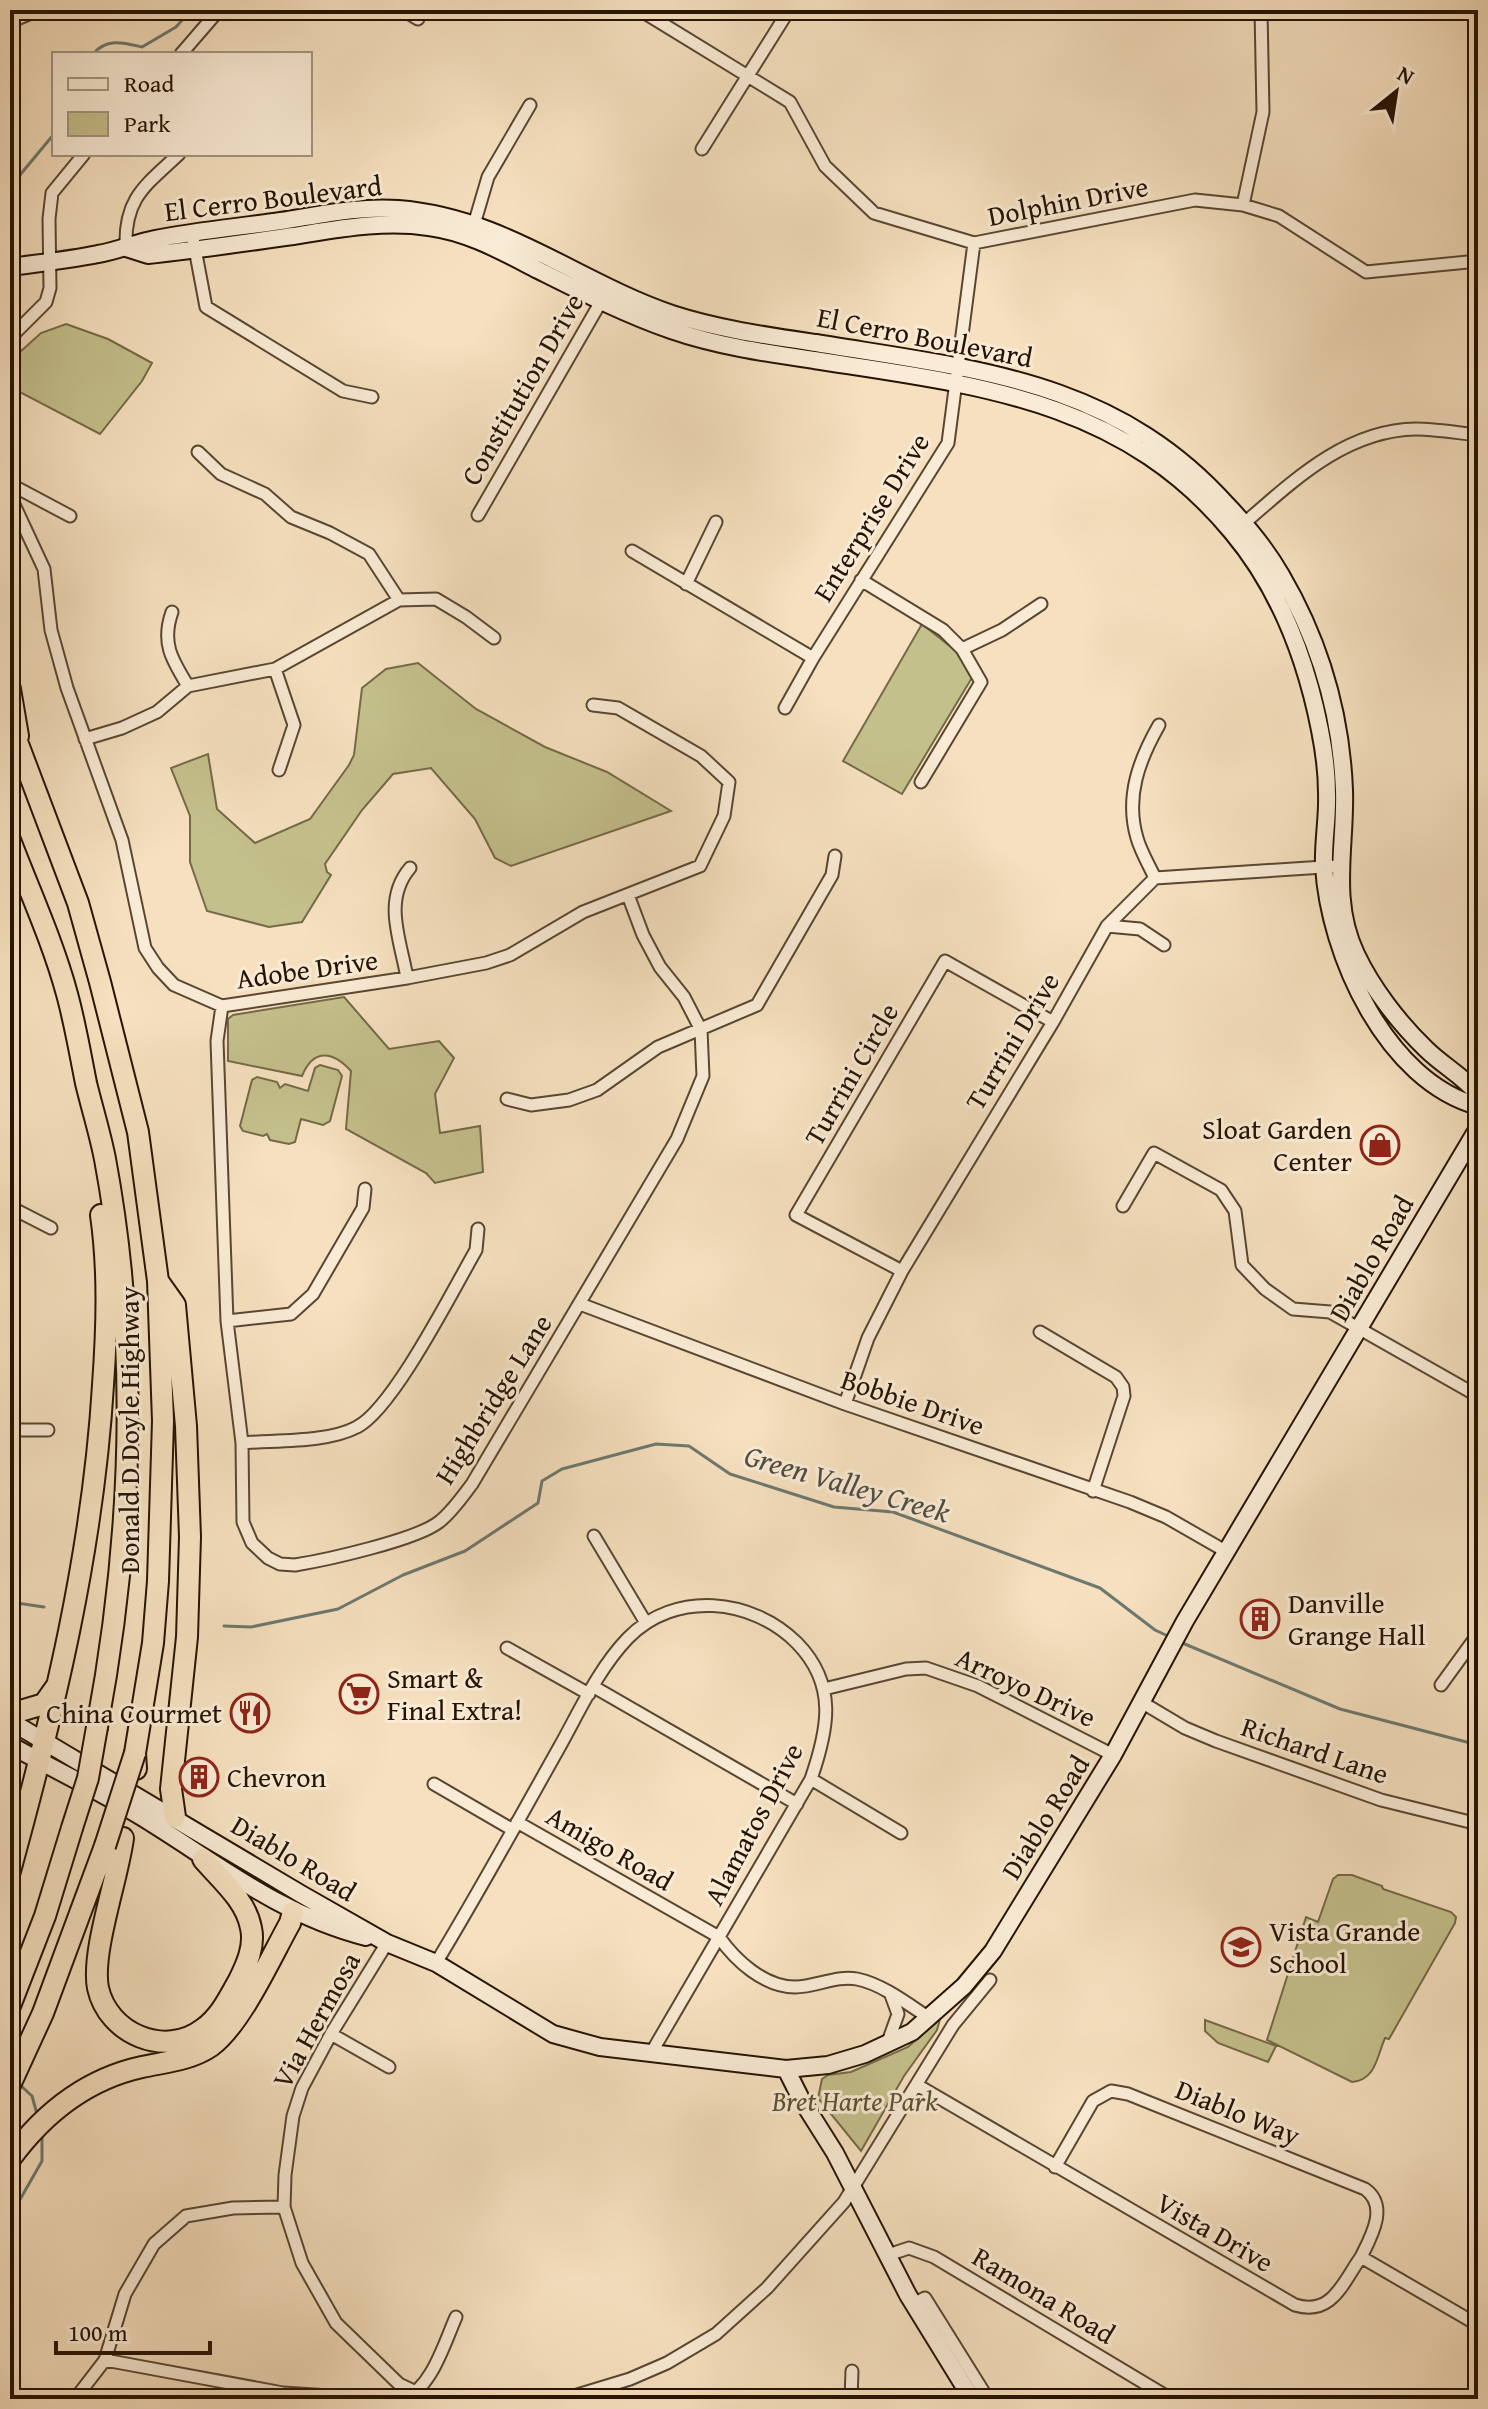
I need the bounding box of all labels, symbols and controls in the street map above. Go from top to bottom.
legend [52,52,312,156]
north arrow [1356,52,1436,132]
text: N [1392,57,1421,92]
text: Road [124,66,174,101]
text: Park [124,106,171,141]
street label: El Cerro Boulevard [162,164,384,231]
street label: Dolphin Drive [984,165,1152,236]
street label: Constitution Drive [450,285,593,492]
street label: El Cerro Boulevard [814,296,1036,378]
street label: Enterprise Drive [802,424,939,609]
street label: Adobe Drive [233,938,381,999]
street label: Turrini Drive [954,964,1069,1117]
street label: Turrini Circle [793,995,908,1153]
place label: Sloat Garden Center [1202,1108,1352,1181]
shop icon: Sloat Garden Center [1359,1124,1401,1166]
street label: Diablo Road [1318,1187,1423,1328]
street label: Donald D Doyle Highway [108,1286,149,1574]
street label: Highbridge Lane [424,1306,561,1492]
street label: Bobbie Drive [836,1358,990,1445]
water label: Green Valley Creek [739,1433,956,1533]
place label: Danville Grange Hall [1288,1582,1426,1655]
building icon: Danville Grange Hall [1239,1598,1281,1640]
street label: Arroyo Drive [949,1636,1103,1737]
place label: Smart & Final Extra! [387,1657,522,1730]
supermarket icon: Smart & Final Extra! [338,1673,380,1715]
place label: China Courmet [46,1692,222,1733]
restaurant icon: China Courmet [229,1692,271,1734]
street label: Richard Lane [1236,1705,1394,1794]
street label: Alamatos Drive [693,1735,813,1912]
street label: Diablo Road [990,1747,1099,1887]
building icon: Chevron [178,1756,220,1798]
place label: Chevron [227,1756,326,1797]
street label: Amigo Road [539,1795,681,1901]
street label: Diablo Road [224,1804,365,1911]
place label: Vista Grande School [1269,1910,1420,1983]
school or university icon: Vista Grande School [1220,1926,1262,1968]
street label: Via Hermosa [261,1943,370,2095]
street label: Diablo Way [1170,2068,1307,2155]
park label: Bret Harte Park [771,2080,938,2121]
street label: Vista Drive [1149,2181,1282,2282]
street label: Ramona Road [965,2236,1124,2353]
scale bar [56,2305,210,2355]
text: 100 m [68,2315,128,2350]

